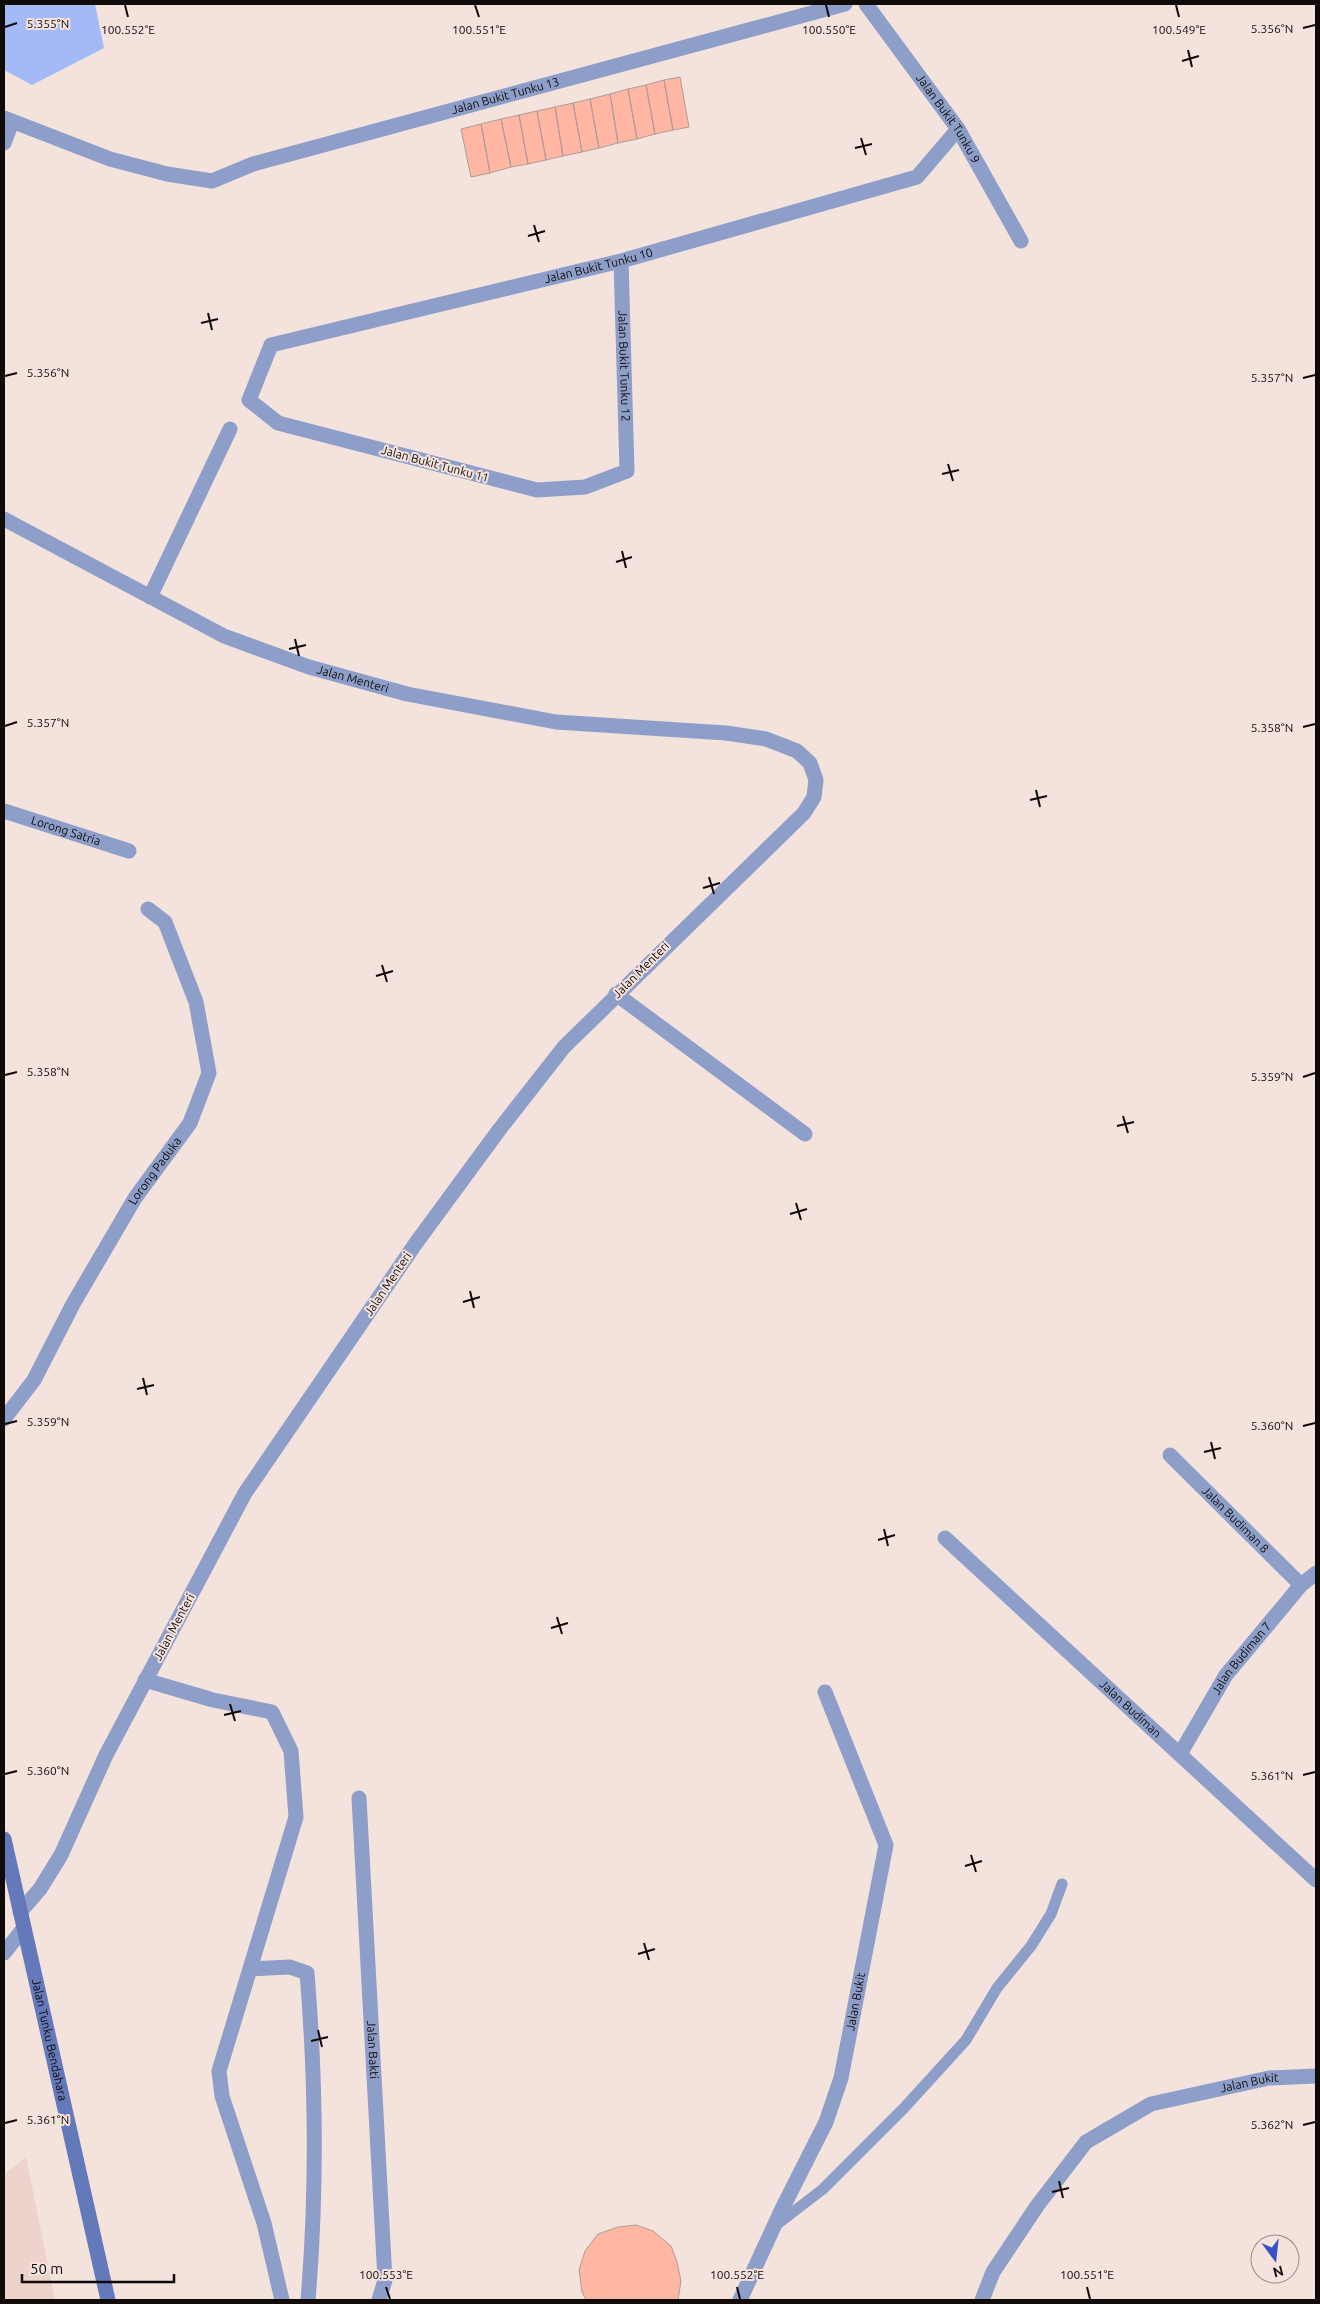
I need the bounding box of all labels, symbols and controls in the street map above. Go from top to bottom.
text: 5.355°N [27,17,69,30]
text: 5.356°N [1251,22,1293,35]
text: 100.552°E [101,23,155,36]
text: 100.551°E [452,23,506,36]
text: 100.550°E [802,23,856,36]
text: 100.549°E [1152,23,1206,36]
street label: Jalan Bukit Tunku 9 [914,71,983,165]
street label: Jalan Bukit Tunku 13 [450,75,561,116]
street label: Jalan Bukit Tunku 10 [543,245,654,285]
street label: Jalan Bukit Tunku 12 [616,310,633,422]
text: 5.356°N [27,366,69,379]
text: 5.357°N [1251,371,1293,384]
street label: Jalan Bukit Tunku 11 [380,443,490,484]
street label: Jalan Menteri [316,662,390,695]
text: 5.357°N [27,716,69,729]
text: 5.358°N [1251,721,1293,734]
street label: Lorong Satria [30,813,102,848]
street label: Jalan Menteri [610,939,671,1000]
text: 5.358°N [27,1065,69,1078]
text: 5.359°N [1251,1070,1293,1083]
street label: Lorong Paduka [126,1134,184,1207]
street label: Jalan Menteri [362,1249,414,1318]
text: 5.359°N [27,1415,69,1428]
text: 5.360°N [1251,1419,1293,1432]
street label: Jalan Budiman 8 [1200,1484,1272,1555]
street label: Jalan Menteri [151,1591,197,1662]
street label: Jalan Budiman 7 [1209,1619,1273,1697]
street label: Jalan Budiman [1097,1677,1164,1740]
text: 5.360°N [27,1764,69,1777]
text: 5.361°N [1251,1769,1293,1782]
street label: Jalan Bukit [843,1971,867,2032]
street label: Jalan Tunku Bendahara [30,1978,70,2102]
street label: Jalan Bakti [365,2020,381,2079]
street label: Jalan Bukit [1219,2071,1279,2095]
text: 5.361°N [27,2113,69,2126]
text: 5.362°N [1251,2118,1293,2131]
north arrow [1250,2234,1300,2284]
scale bar [22,2252,175,2284]
text: 50 m [30,2260,63,2277]
text: N [1271,2262,1285,2281]
text: 100.553°E [359,2268,413,2281]
text: 100.552°E [710,2268,764,2281]
text: 100.551°E [1060,2268,1114,2281]

